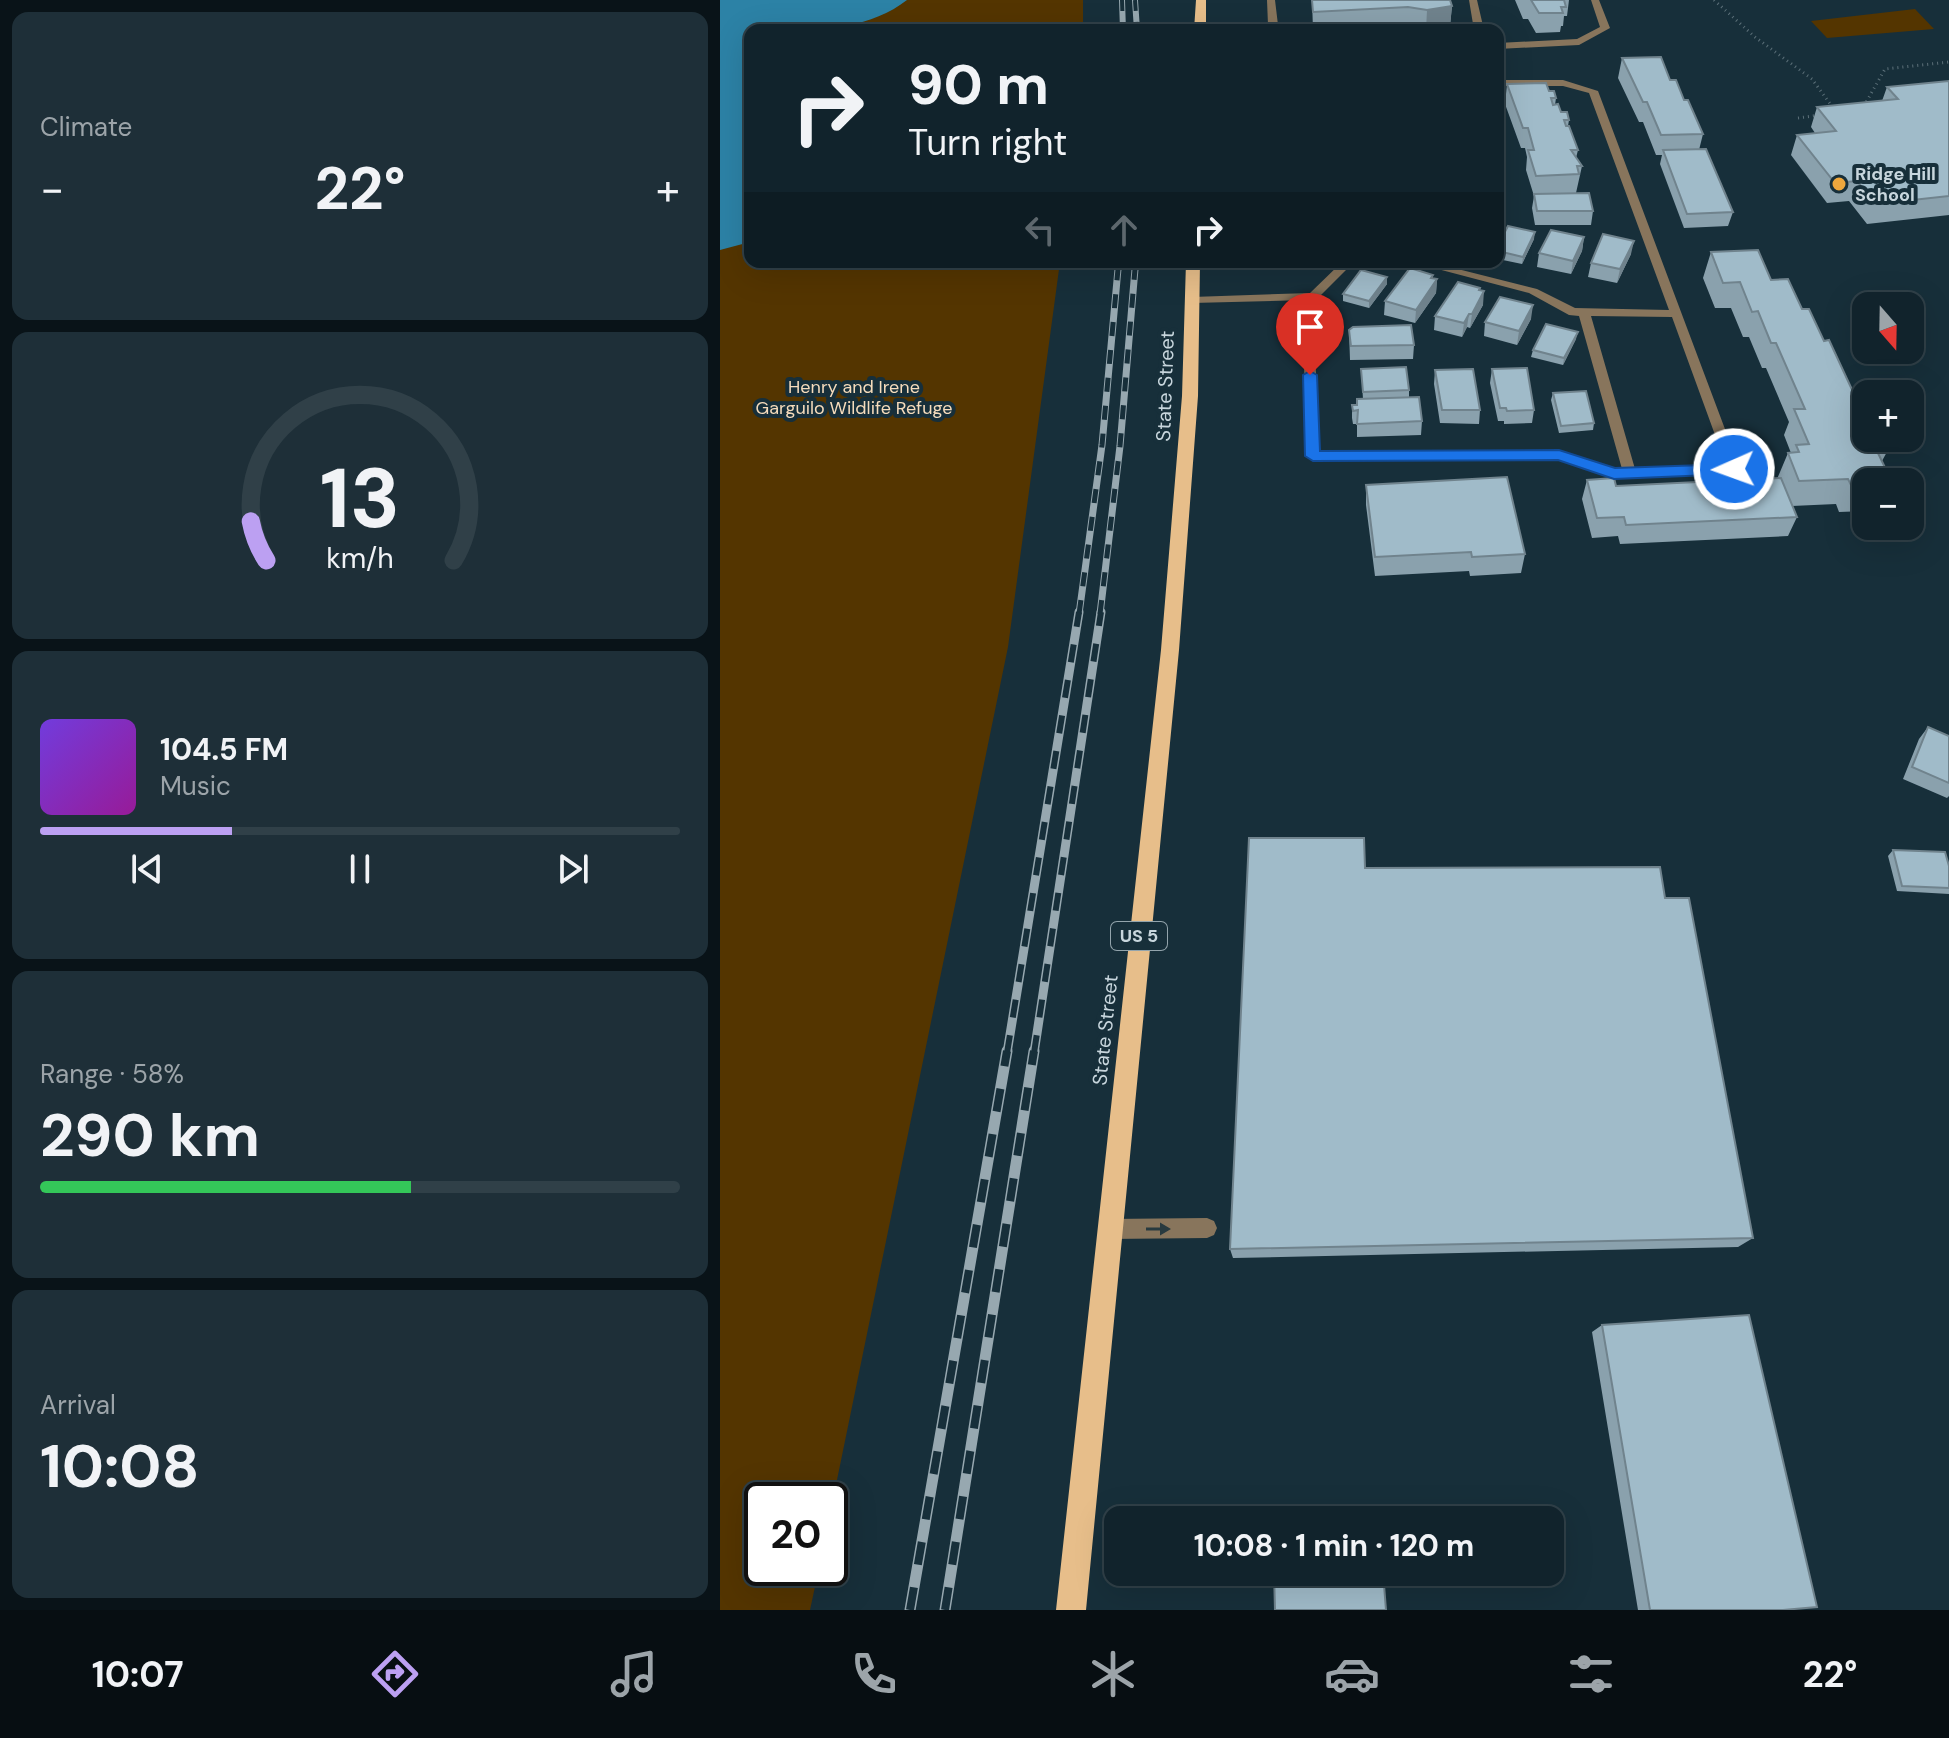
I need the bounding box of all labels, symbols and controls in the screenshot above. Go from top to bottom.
text: 90 m [908,48,1049,121]
icon: right [776,56,880,160]
text: Climate [40,110,132,144]
text: Turn right [908,119,1067,166]
text: 22° [314,149,406,228]
text: − [40,160,64,218]
text: + [656,160,680,218]
place label: Ridge Hill School [1855,162,1936,207]
marker: Ridge Hill School [1830,175,1848,193]
icon: left [1018,208,1062,252]
icon: ahead [1102,208,1146,252]
icon: right [1186,208,1230,252]
north arrow [1852,292,1924,364]
map controls [1852,292,1924,540]
pin [1276,293,1344,375]
icon: arrive [1288,305,1332,349]
street label: State Street [1150,330,1180,442]
park label: Henry and Irene Garguilo Wildlife Refuge [756,375,952,420]
button: + [1852,380,1924,452]
position arrow [1692,427,1776,511]
text: 13 [320,444,400,553]
button: − [1852,468,1924,540]
text: km/h [326,541,394,578]
text: 104.5 FM [160,730,288,769]
text: Music [160,769,231,803]
icon: previous [125,847,169,891]
icon: pause [338,847,382,891]
icon: next [551,847,595,891]
road number: US 5 [1111,922,1167,950]
street label: State Street [1086,973,1124,1087]
text: Range · 58% [40,1057,184,1091]
text: 290 km [40,1096,260,1175]
one-way arrow [1146,1223,1171,1235]
text: Arrival [40,1388,116,1422]
text: 10:08 [40,1427,200,1506]
speed limit sign: 20 [744,1482,848,1586]
text: 10:08 · 1 min · 120 m [1194,1526,1474,1565]
icon: directions [367,1646,423,1702]
icon: music [606,1646,662,1702]
icon: phone [846,1646,902,1702]
icon: climate [1085,1646,1141,1702]
icon: car [1324,1646,1380,1702]
icon: filters [1563,1646,1619,1702]
text: 10:07 [92,1651,184,1698]
text: 22° [1803,1651,1857,1698]

